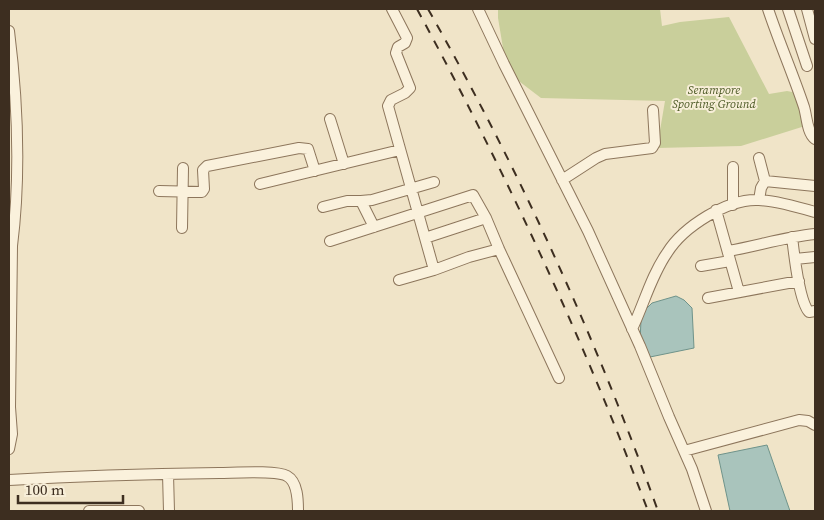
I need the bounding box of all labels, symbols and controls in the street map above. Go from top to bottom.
park label: Serampore Sporting Ground [672,82,757,112]
scale bar [18,472,122,504]
text: 100 m [25,479,65,500]

